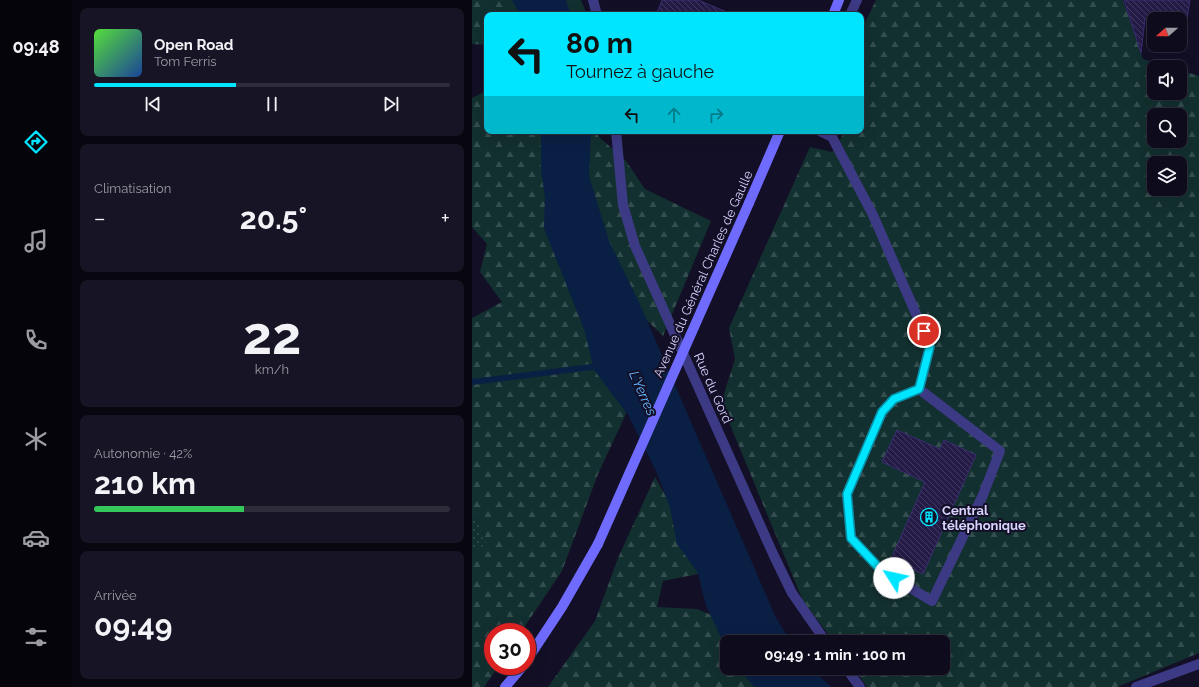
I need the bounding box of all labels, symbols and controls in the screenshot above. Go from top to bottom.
north arrow [1147,12,1187,52]
map controls [1147,12,1187,196]
text: 80 m [566,27,633,60]
icon: left [500,28,552,80]
text: 09:48 [12,36,60,57]
text: Open Road [154,36,234,54]
text: Tom Ferris [154,54,217,69]
button: sound [1147,60,1187,100]
text: Tournez à gauche [566,61,714,82]
icon: previous [142,93,164,115]
icon: pause [261,93,283,115]
icon: next [380,93,402,115]
icon: left [621,104,643,126]
icon: ahead [663,104,685,126]
icon: right [705,104,727,126]
button: search [1147,108,1187,148]
icon: directions [22,128,50,156]
button: layers [1147,156,1187,196]
street label: Avenue du Général Charles de Gaulle [650,168,756,380]
text: Climatisation [94,181,171,196]
text: 20.5° [240,201,307,236]
text: − [94,205,106,231]
text: + [441,205,450,231]
icon: music [22,227,50,255]
text: 22 [243,305,301,366]
pin [907,314,941,348]
icon: arrive [913,320,935,342]
icon: phone [22,326,50,354]
street label: Rue du Gord [691,350,735,426]
text: km/h [255,362,289,377]
water label: L'Yerres [626,368,660,418]
icon: climate [22,425,50,453]
text: Autonomie · 42% [94,446,192,461]
text: 210 km [94,466,196,501]
place label: Central téléphonique [942,503,1026,533]
building icon: Central téléphonique [919,507,939,527]
icon: car [22,524,50,552]
position arrow [873,557,915,599]
text: Arrivée [94,588,137,603]
text: 09:49 [94,608,172,643]
icon: filters [22,623,50,651]
speed limit sign: 30 [484,623,536,675]
text: 09:49 · 1 min · 100 m [764,646,906,664]

